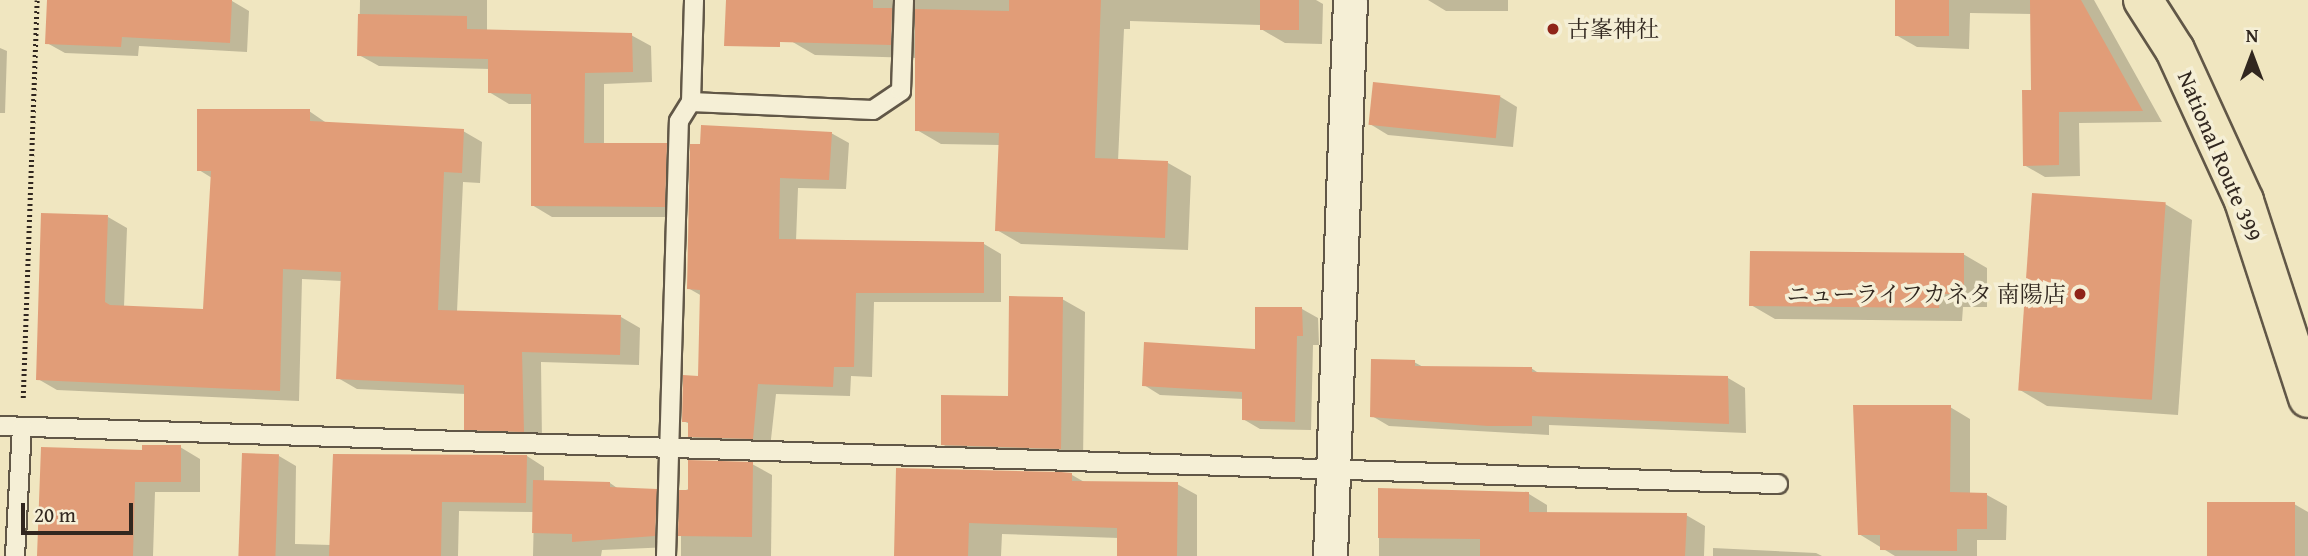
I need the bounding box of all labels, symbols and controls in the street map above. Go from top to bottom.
place label: 古峯神社 [1567,15,1659,43]
marker: 古峯神社 [1545,21,1561,37]
north arrow [2217,21,2287,91]
text: N [2246,21,2258,49]
street label: National Route 399 [2172,67,2268,245]
place label: ニューライフカネタ 南陽店 [1785,280,2066,308]
marker: ニューライフカネタ 南陽店 [2072,286,2088,302]
scale bar [24,490,136,534]
text: 20 m [34,499,76,530]

